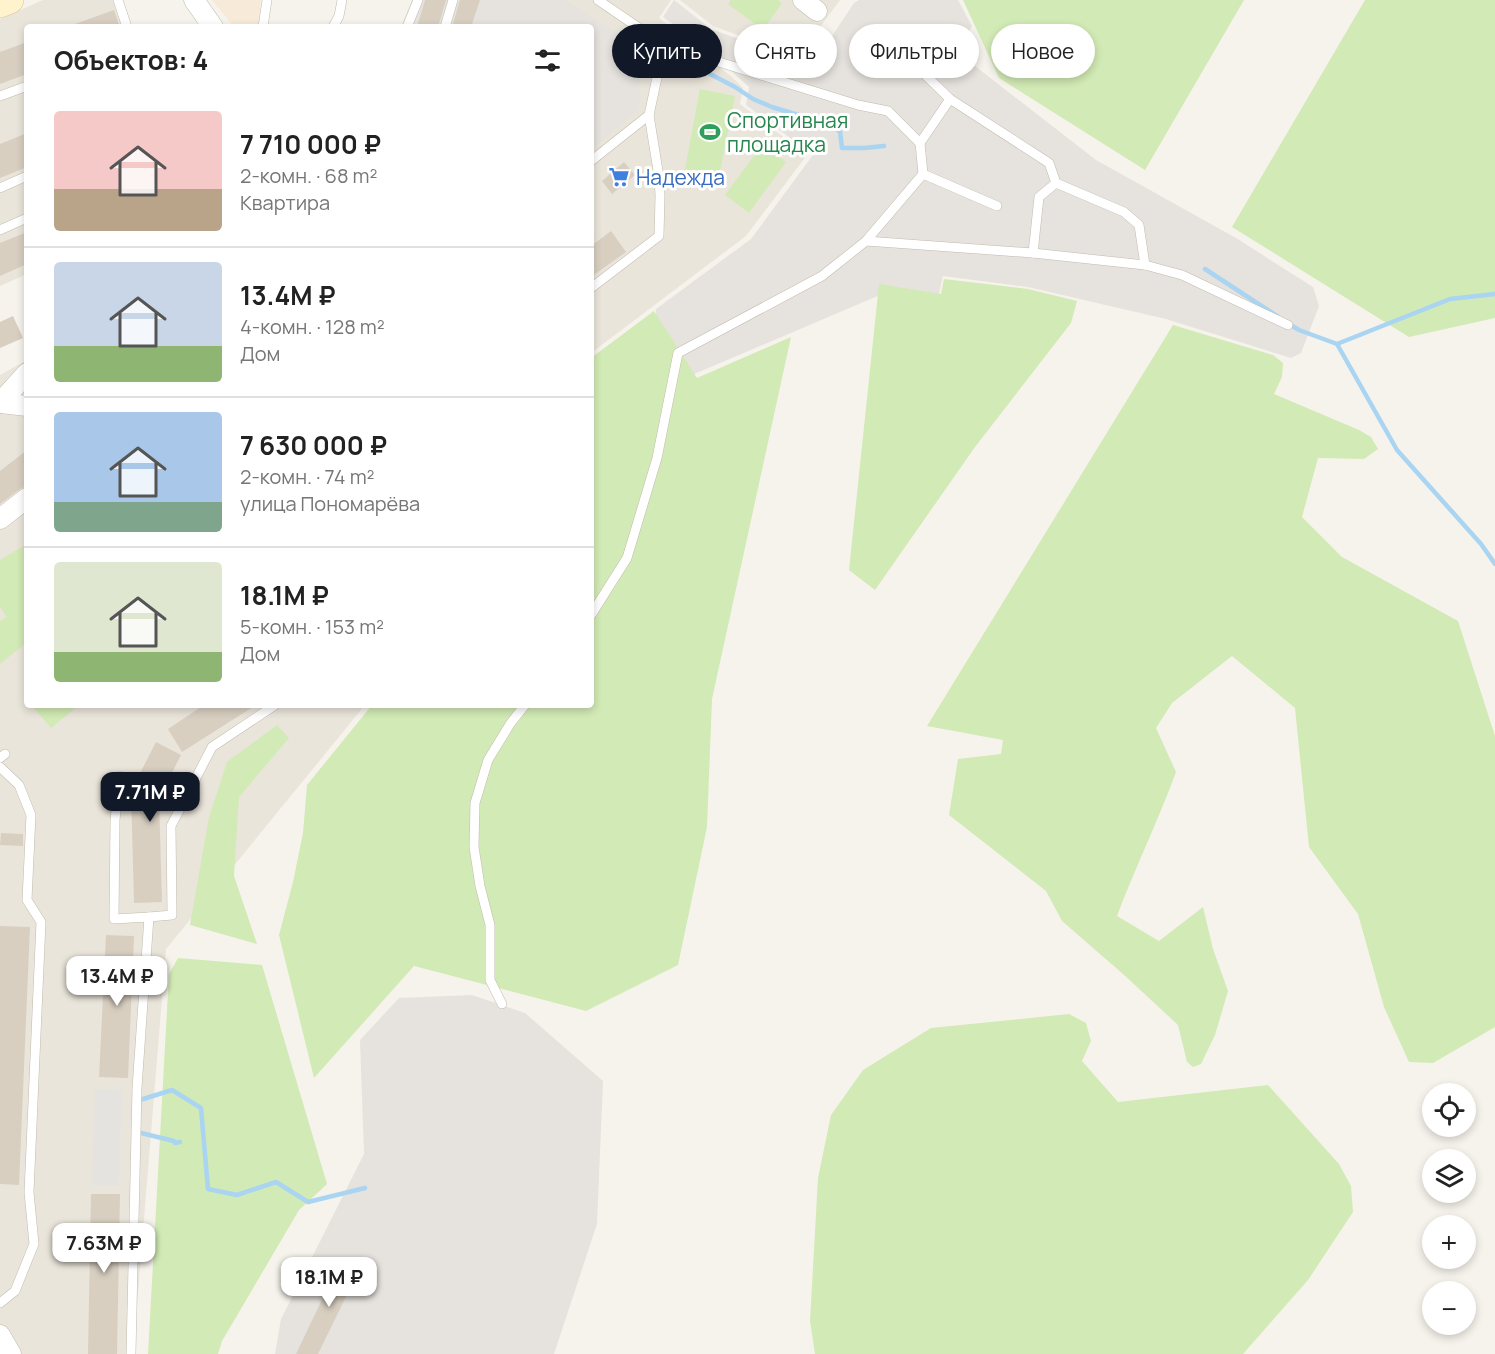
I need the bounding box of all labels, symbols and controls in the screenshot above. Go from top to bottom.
chip: Купить [612,24,722,78]
chip: Снять [734,24,837,78]
chip: Фильтры [849,24,979,78]
chip: Новое [991,24,1095,78]
text: Объектов: 4 [54,42,208,78]
icon: filters [531,44,564,77]
place label: Спортивная площадка [727,106,848,158]
sports icon: Спортивная площадка [698,120,722,144]
text: 7 710 000 ₽ [240,126,381,162]
icon: home [102,135,174,207]
text: 2-комн. · 68 m² [240,162,378,189]
place label: Надежда [636,163,725,191]
supermarket icon: Надежда [607,165,631,189]
text: Квартира [240,189,330,216]
text: 13.4M ₽ [240,277,335,313]
icon: home [102,286,174,358]
text: 4-комн. · 128 m² [240,313,385,340]
text: Дом [240,340,280,367]
text: 7 630 000 ₽ [240,427,387,463]
icon: home [102,436,174,508]
text: 2-комн. · 74 m² [240,463,375,490]
text: улица Пономарёва [240,490,420,517]
text: 18.1M ₽ [240,577,329,613]
icon: home [102,586,174,658]
text: 5-комн. · 153 m² [240,613,384,640]
text: Дом [240,640,280,667]
pin: 7.71M ₽ [95,772,205,823]
text: 7.71M ₽ [115,778,185,805]
pin: 13.4M ₽ [62,956,172,1007]
text: 13.4M ₽ [80,962,154,989]
map controls [1422,1083,1476,1335]
button: locate [1422,1083,1476,1137]
button: layers [1422,1149,1476,1203]
button: + [1422,1215,1476,1269]
pin: 7.63M ₽ [49,1223,159,1274]
text: 7.63M ₽ [66,1229,142,1256]
pin: 18.1M ₽ [274,1257,384,1308]
text: 18.1M ₽ [295,1263,363,1290]
button: − [1422,1281,1476,1335]

